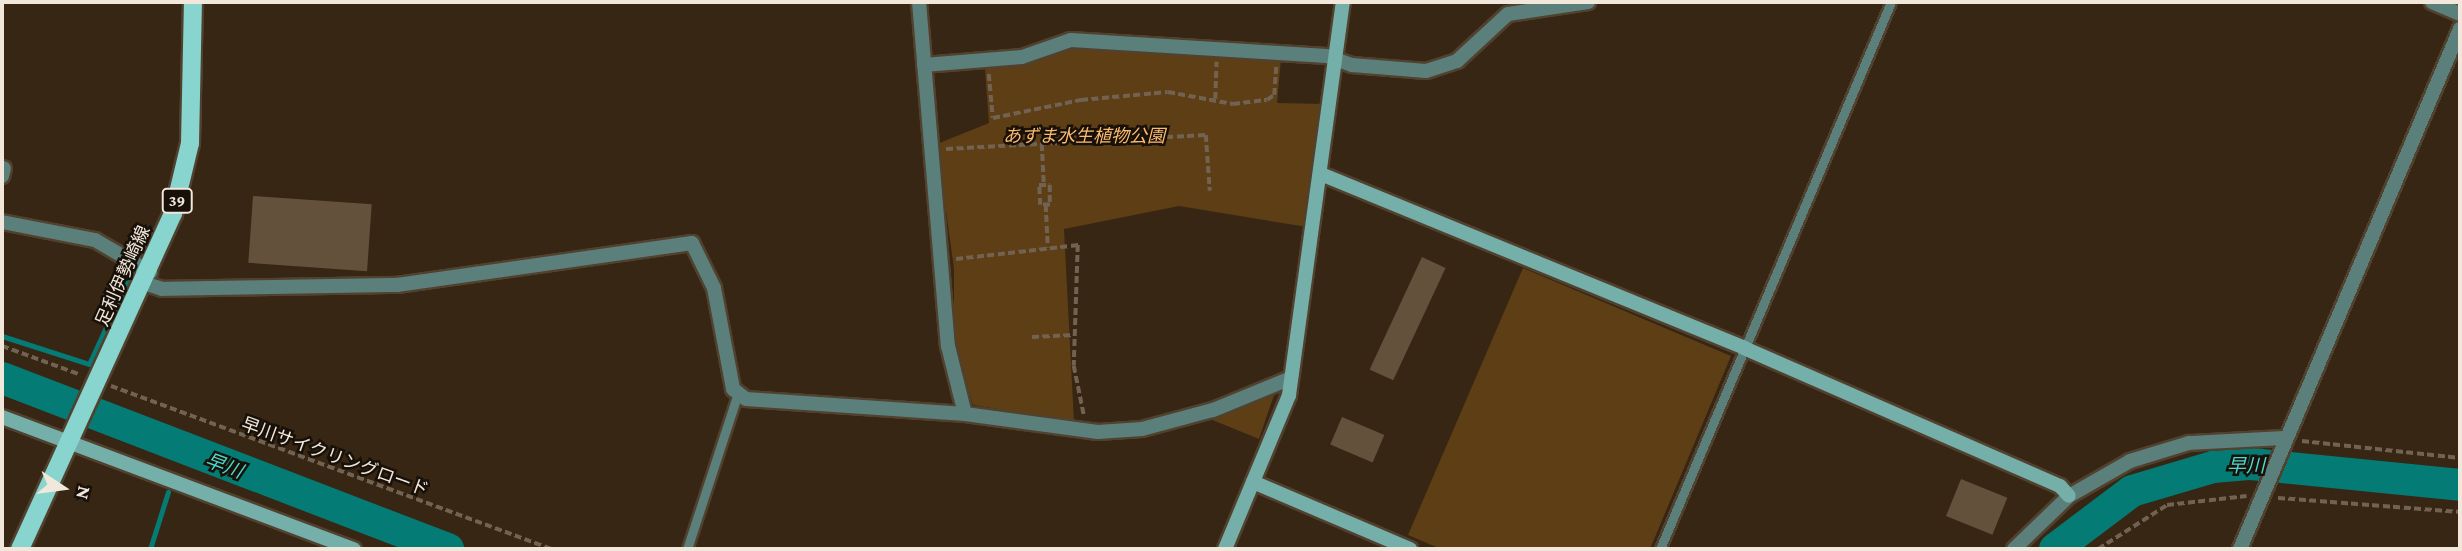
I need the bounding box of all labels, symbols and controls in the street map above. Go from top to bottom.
park label: あずま水生植物公園 [1003,125,1165,147]
road number: 39 [161,188,193,214]
street label: 足利伊勢崎線 [91,222,155,330]
street label: 早川サイクリングロード [238,413,432,501]
water label: 早川 [202,449,246,483]
north arrow [28,453,98,523]
water label: 早川 [2227,455,2265,477]
text: N [72,484,96,502]

